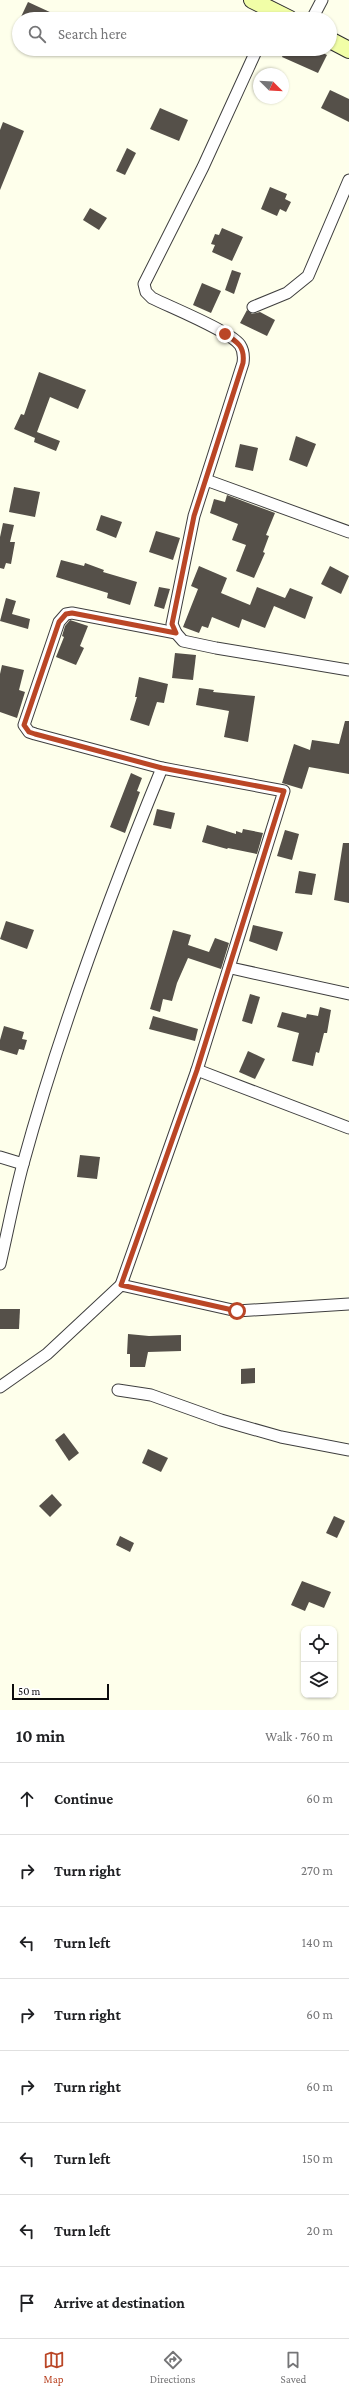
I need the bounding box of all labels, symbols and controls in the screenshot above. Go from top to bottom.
search box [12,12,337,56]
icon: search [26,23,48,45]
text: Search here [58,26,127,42]
north arrow [253,68,289,104]
route end [216,325,234,343]
route start [228,1302,246,1320]
map controls [301,1626,337,1698]
button: locate [301,1626,337,1662]
button: layers [301,1662,337,1698]
scale bar [12,1682,109,1701]
text: 50 m [18,1685,40,1697]
text: 10 min [16,1727,65,1746]
text: Walk · 760 m [265,1729,333,1744]
icon: ahead [16,1788,38,1810]
text: Continue [54,1791,113,1807]
text: 60 m [306,1791,333,1806]
icon: right [16,1860,38,1882]
text: Turn right [54,1863,121,1879]
text: 270 m [301,1863,333,1878]
icon: left [16,1932,38,1954]
text: Turn left [54,1935,110,1951]
text: 140 m [302,1935,333,1950]
icon: right [16,2004,38,2026]
text: Turn right [54,2007,121,2023]
text: 60 m [306,2007,333,2022]
icon: right [16,2076,38,2098]
text: Turn right [54,2079,121,2095]
text: 60 m [306,2079,333,2094]
icon: left [16,2148,38,2170]
text: Turn left [54,2151,110,2167]
text: 150 m [302,2151,333,2166]
icon: left [16,2220,38,2242]
text: Turn left [54,2223,110,2239]
text: 20 m [307,2223,333,2238]
icon: arrive [16,2292,38,2314]
text: Arrive at destination [54,2295,185,2311]
tab: Map [43,2349,65,2385]
tab: Directions [150,2349,195,2385]
tab: Saved [281,2349,306,2385]

